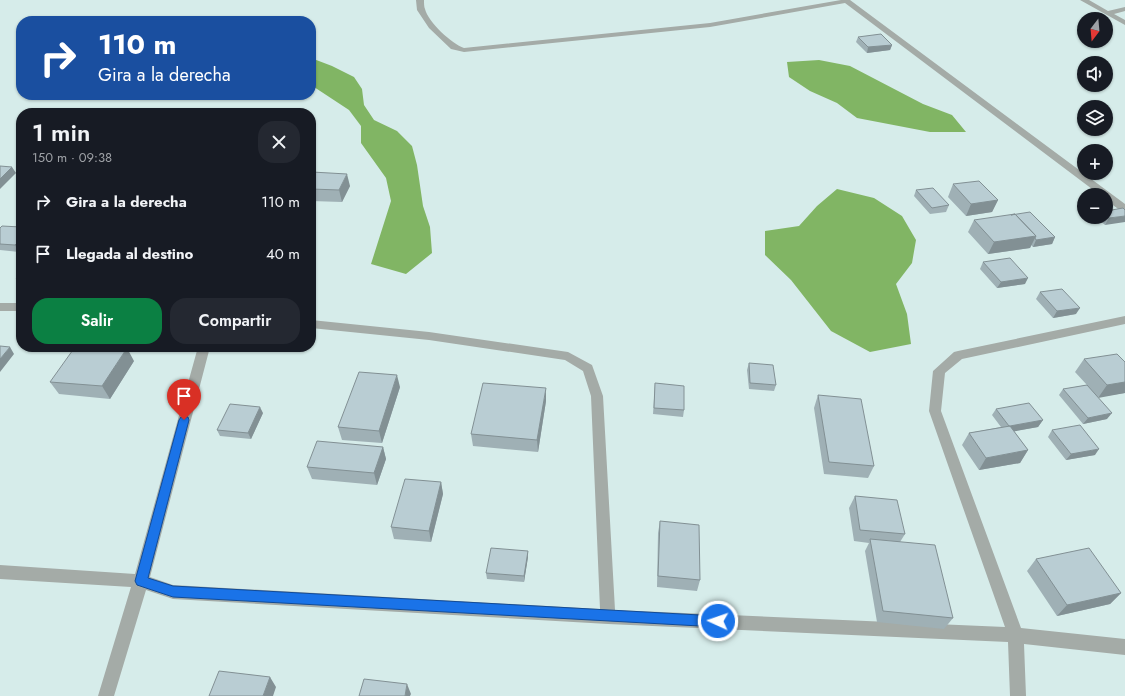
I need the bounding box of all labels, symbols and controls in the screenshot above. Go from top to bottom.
north arrow [1077,12,1113,48]
map controls [1077,12,1113,224]
text: 110 m [98,24,176,65]
icon: right [32,32,84,84]
button: sound [1077,56,1113,92]
text: Gira a la derecha [98,62,231,88]
button: layers [1077,100,1113,136]
text: 1 min [32,115,90,150]
button: close [258,121,300,163]
button: + [1077,144,1113,180]
text: 150 m · 09:38 [32,148,112,167]
button: − [1077,188,1113,224]
icon: right [32,191,54,213]
text: Gira a la derecha [66,191,187,213]
text: 110 m [261,191,300,213]
icon: arrive [32,243,54,265]
text: Llegada al destino [66,243,193,265]
text: 40 m [266,243,300,265]
button: Salir [32,298,162,344]
button: Compartir [170,298,300,344]
pin [167,379,201,420]
icon: arrive [173,385,195,407]
position arrow [697,600,739,642]

